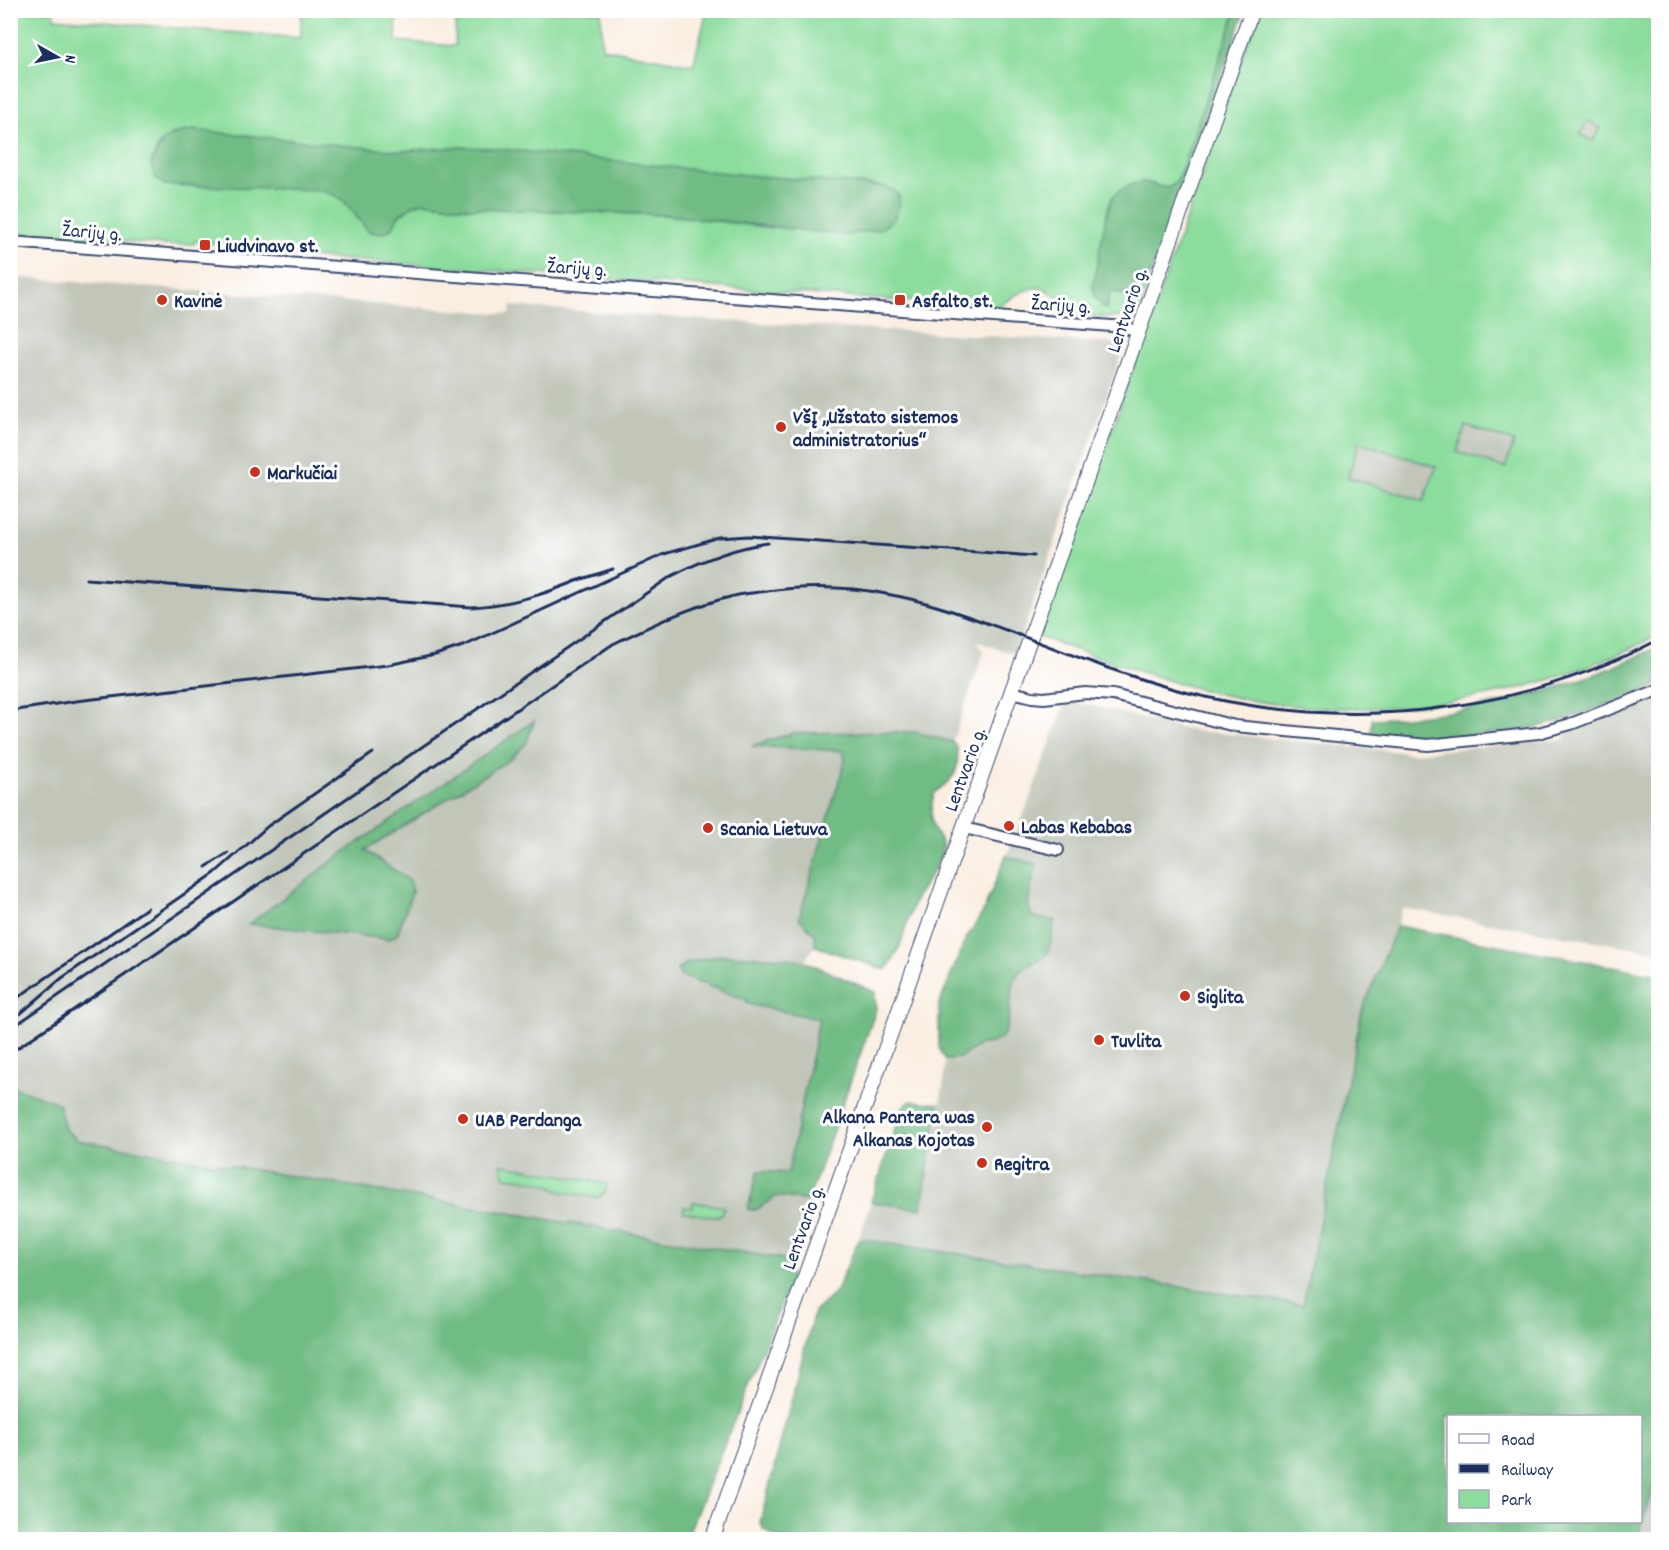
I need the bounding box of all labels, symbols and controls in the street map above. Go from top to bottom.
north arrow [27,27,87,87]
text: N [57,53,81,65]
street label: Žarijų g. [61,217,123,251]
place label: Liudvinavo st. [217,234,318,262]
marker: Liudvinavo st. [198,238,212,252]
street label: Žarijų g. [546,254,608,286]
street label: Lentvario g. [1101,265,1156,357]
place label: Kavinė [174,289,223,317]
place label: Asfalto st. [912,289,993,317]
street label: Žarijų g. [1030,291,1092,323]
marker: Kavinė [155,293,169,307]
marker: Asfalto st. [893,293,907,307]
place label: VšĮ „Užstato sistemos administratorius“ [793,405,958,456]
marker: VšĮ „Užstato sistemos administratorius“ [774,420,788,434]
place label: Markučiai [267,461,337,489]
marker: Markučiai [248,465,262,479]
street label: Lentvario g. [939,724,995,816]
place label: Labas Kebabas [1021,815,1132,843]
place label: Scania Lietuva [720,817,828,845]
marker: Labas Kebabas [1002,819,1016,833]
marker: Scania Lietuva [701,821,715,835]
place label: Siglita [1197,985,1244,1013]
marker: Siglita [1178,989,1192,1003]
place label: Tuvlita [1111,1029,1162,1057]
marker: Tuvlita [1092,1033,1106,1047]
place label: Alkana Pantera was Alkanas Kojotas [823,1105,975,1156]
place label: UAB Perdanga [475,1108,582,1136]
marker: UAB Perdanga [456,1112,470,1126]
marker: Alkana Pantera was Alkanas Kojotas [980,1120,994,1134]
place label: Regitra [994,1152,1050,1180]
marker: Regitra [975,1156,989,1170]
street label: Lentvario g. [777,1182,833,1274]
legend [1447,1415,1642,1523]
text: Road [1501,1429,1535,1454]
text: Railway [1501,1459,1554,1484]
text: Park [1501,1489,1532,1514]

